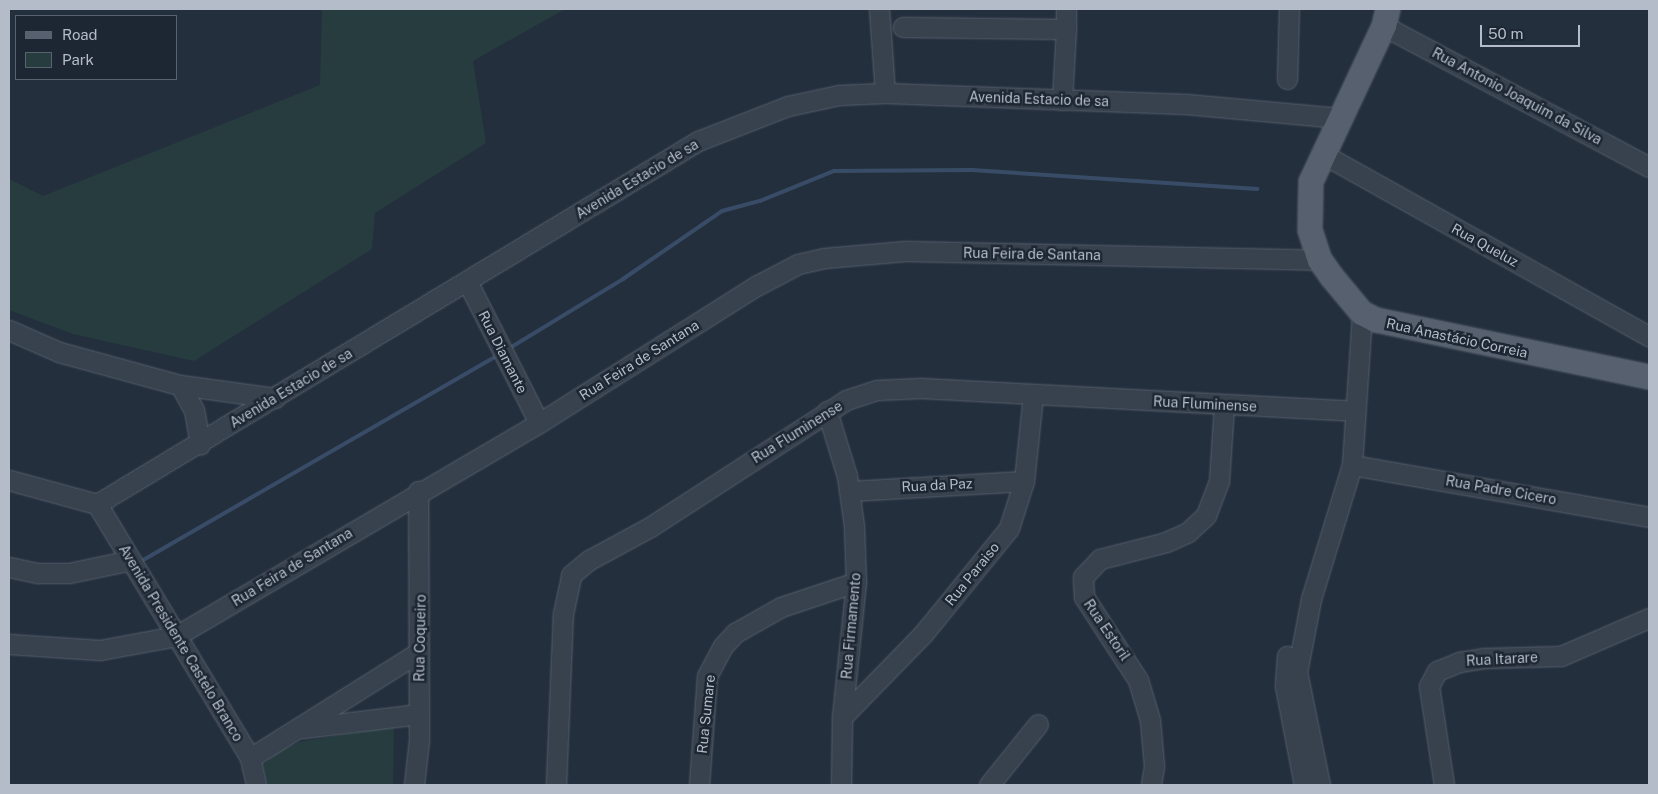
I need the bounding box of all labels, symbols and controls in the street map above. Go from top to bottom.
legend [15,15,178,80]
scale bar [1483,15,1583,47]
text: 50 m [1488,25,1523,42]
text: Road [62,26,98,43]
street label: Rua Antonio Joaquim da Silva [1429,44,1605,148]
text: Park [62,51,94,68]
street label: Avenida Estacio de sa [969,88,1109,110]
street label: Avenida Estacio de sa [572,136,702,222]
street label: Rua Queluz [1449,220,1521,270]
street label: Rua Feira de Santana [963,244,1101,264]
street label: Rua Diamante [475,308,531,396]
street label: Rua Anastácio Correia [1385,315,1529,361]
street label: Rua Feira de Santana [576,316,702,404]
street label: Avenida Estacio de sa [226,345,356,431]
street label: Rua Fluminense [1153,393,1257,415]
street label: Rua Fluminense [749,397,845,467]
street label: Rua Padre Cicero [1444,472,1558,508]
street label: Rua da Paz [901,475,973,495]
street label: Rua Feira de Santana [229,524,355,610]
street label: Rua Paraiso [941,539,1003,609]
street label: Avenida Presidente Castelo Branco [115,541,247,745]
street label: Rua Firmamento [838,572,864,680]
street label: Rua Coqueiro [411,594,429,682]
street label: Rua Estoril [1080,596,1134,664]
street label: Rua Itarare [1466,649,1538,669]
street label: Rua Sumare [693,674,719,754]

